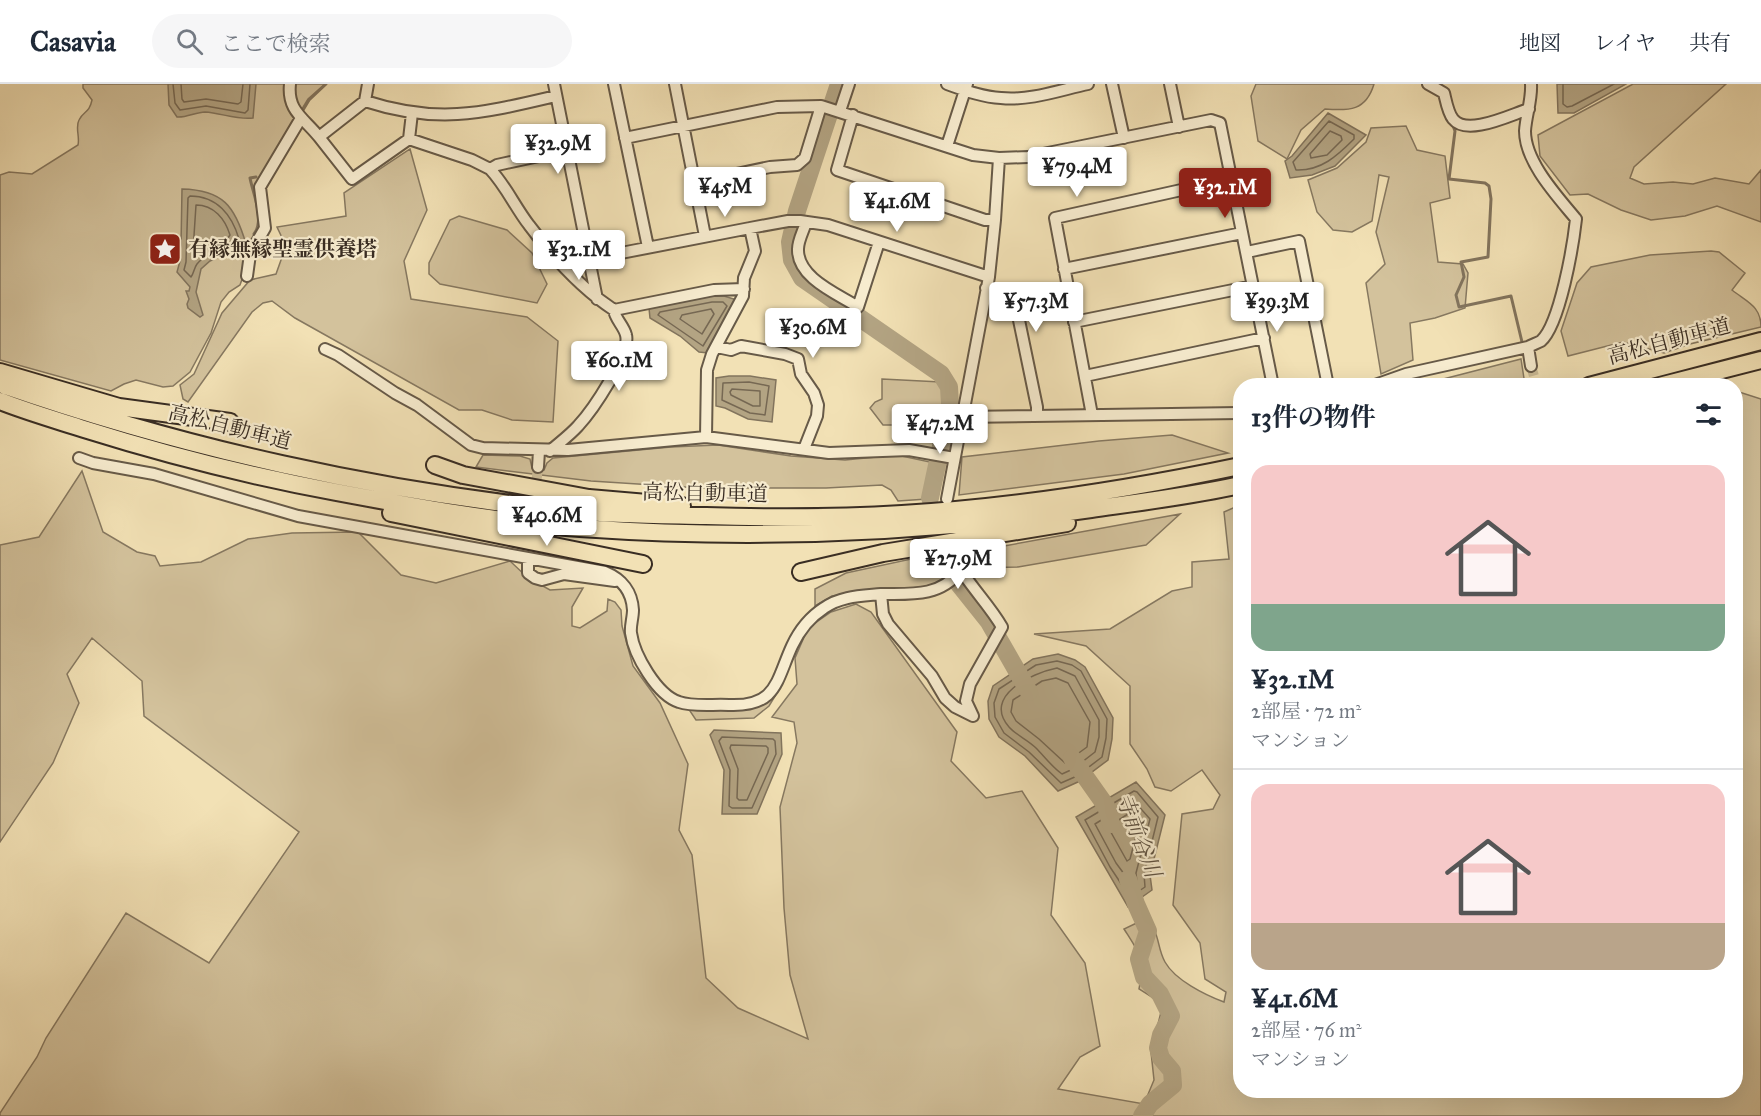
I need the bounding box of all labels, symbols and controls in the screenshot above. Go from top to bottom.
search box [152,14,572,68]
text: Casavia [30,24,116,59]
icon: search [173,25,206,58]
text: ここで検索 [221,30,331,57]
text: 地図 [1519,30,1561,56]
text: レイヤ [1594,30,1656,56]
text: 共有 [1689,30,1731,56]
pin: ¥32.9M [509,124,607,175]
text: ¥32.9M [525,131,591,155]
pin: ¥79.4M [1028,147,1126,198]
text: ¥79.4M [1042,154,1112,178]
pin: ¥45M [689,167,761,218]
pin: ¥32.1M [1176,168,1274,219]
text: ¥45M [698,174,752,198]
text: ¥32.1M [1193,175,1257,199]
pin: ¥41.6M [848,182,946,233]
text: ¥41.6M [863,189,931,213]
pin: ¥32.1M [530,230,628,281]
place icon: 有縁無縁聖霊供養塔 [147,231,183,267]
place label: 有縁無縁聖霊供養塔 [188,236,377,262]
text: ¥32.1M [547,237,611,261]
pin: ¥57.3M [987,282,1085,333]
pin: ¥39.3M [1228,282,1326,333]
text: ¥57.3M [1003,289,1069,313]
text: ¥39.3M [1245,289,1309,313]
pin: ¥30.6M [764,308,862,359]
street label: 高松自動車道 [1605,312,1733,370]
text: ¥30.6M [779,315,847,339]
pin: ¥60.1M [570,341,668,392]
text: ¥60.1M [585,348,653,372]
icon: filters [1692,398,1725,431]
street label: 高松自動車道 [166,399,294,455]
text: 13件の物件 [1251,401,1376,433]
pin: ¥47.2M [891,404,989,455]
text: ¥47.2M [906,411,974,435]
street label: 高松自動車道 [642,479,768,507]
pin: ¥40.6M [498,496,596,547]
text: ¥40.6M [512,503,582,527]
icon: home [1434,504,1542,612]
pin: ¥27.9M [909,539,1007,590]
text: ¥27.9M [924,546,992,570]
text: ¥32.1M [1251,663,1334,695]
text: 2部屋 · 72 m² [1251,699,1361,723]
text: マンション [1251,728,1350,752]
water label: 寺前谷川 [1110,789,1168,883]
icon: home [1434,823,1542,931]
text: ¥41.6M [1251,982,1338,1014]
text: 2部屋 · 76 m² [1251,1018,1362,1042]
text: マンション [1251,1047,1350,1071]

